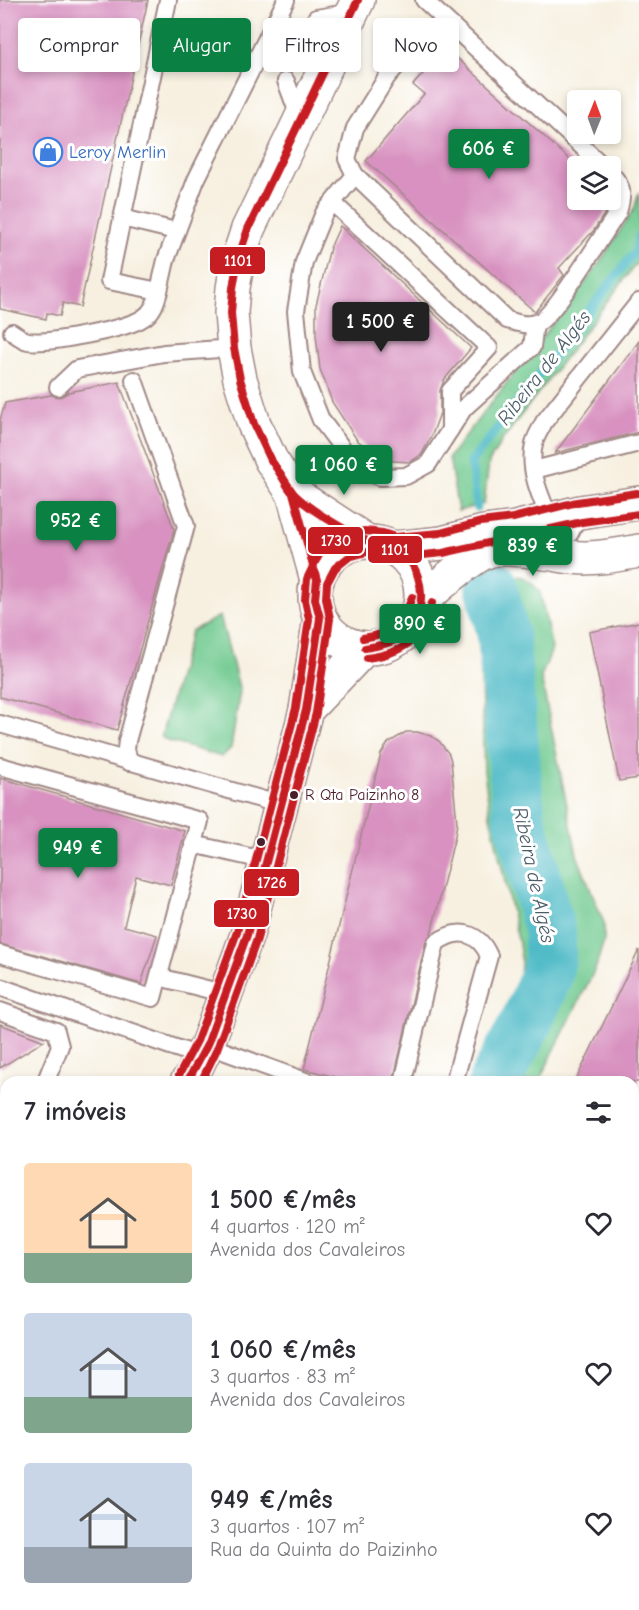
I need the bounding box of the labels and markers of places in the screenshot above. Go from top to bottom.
pin: 606 € [447,129,531,180]
shop icon: Leroy Merlin [32,136,64,168]
place label: Leroy Merlin [69,142,166,163]
pin: 1 500 € [326,302,436,353]
pin: 1 060 € [289,445,399,496]
pin: 952 € [34,501,118,552]
pin: 839 € [491,526,575,577]
pin: 890 € [378,604,462,655]
place label: R Qta Paizinho 8 [305,786,419,804]
marker: R Qta Paizinho 8 [288,789,300,801]
pin: 949 € [36,828,120,879]
unlabelled marker [255,836,267,848]

